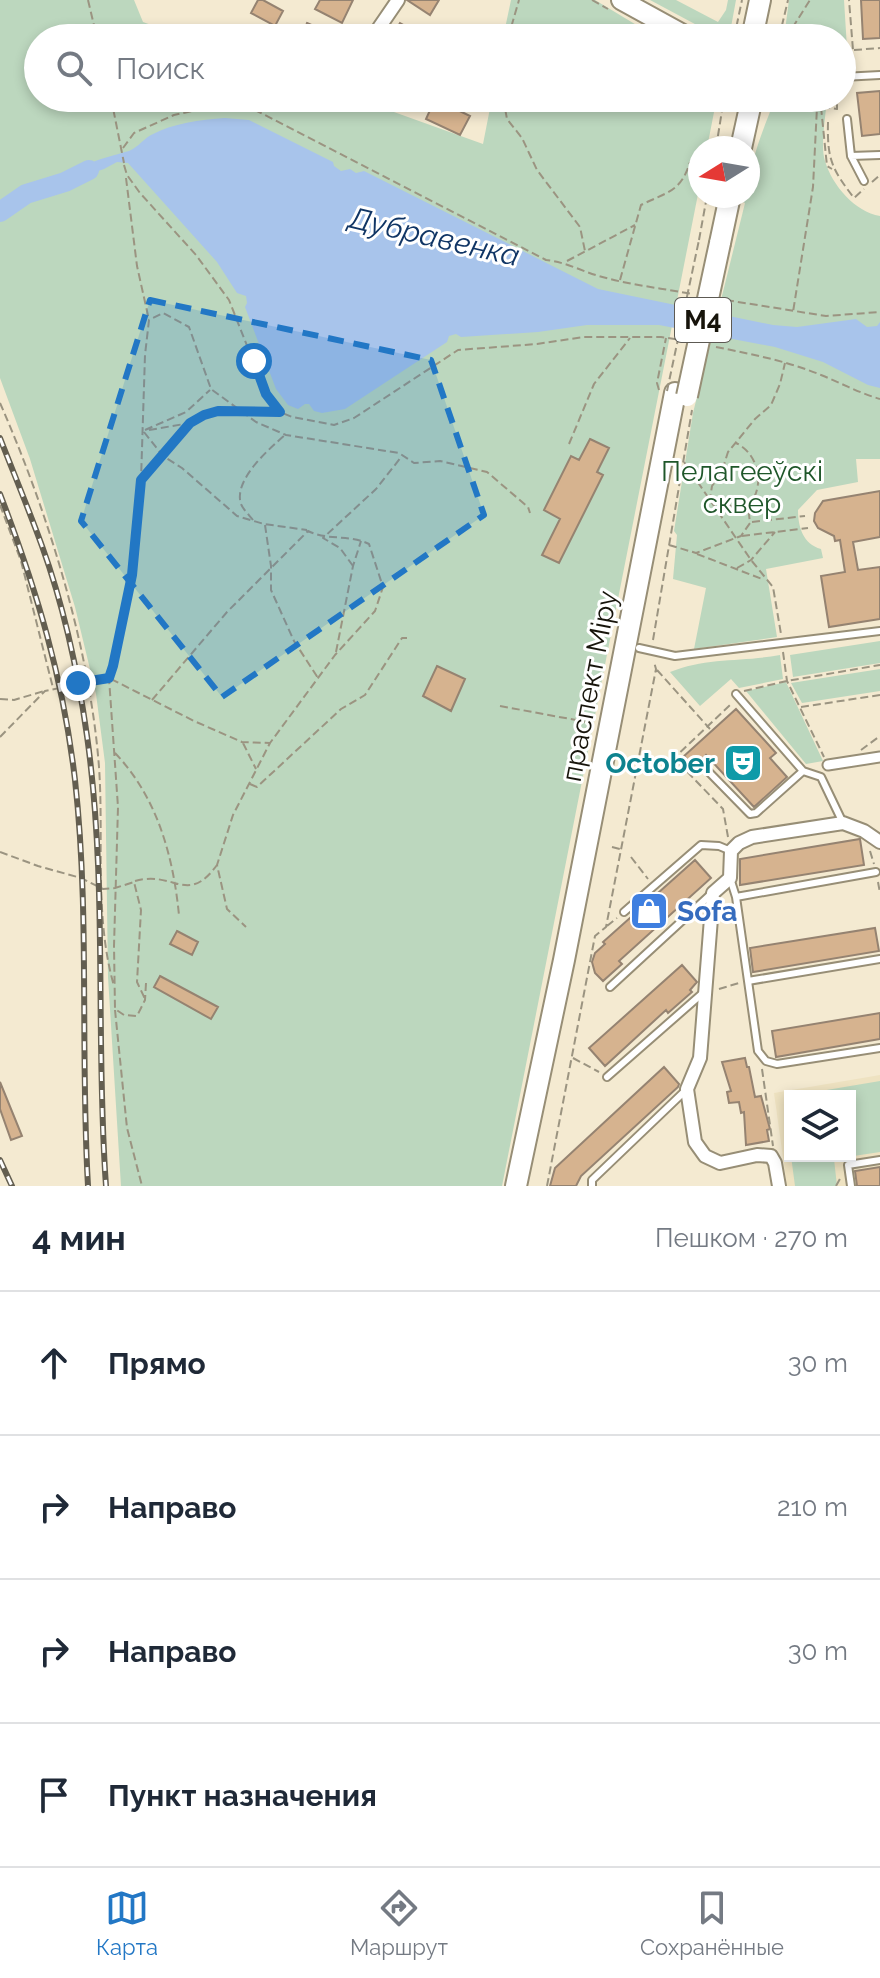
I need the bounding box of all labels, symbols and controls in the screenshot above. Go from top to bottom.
search box [24,24,856,112]
icon: search [52,46,96,90]
text: Поиск [116,51,205,86]
north arrow [688,136,760,208]
water label: Дубравенка [343,199,523,273]
road number: М4 [675,298,731,342]
route start [236,343,272,379]
park label: Пелагееўскі сквер [661,455,823,520]
street label: праспект Міру [555,588,624,784]
route end [60,665,96,701]
theatre icon: October [722,742,764,784]
place label: October [605,747,715,780]
shop icon: Sofa [628,890,670,932]
place label: Sofa [677,895,737,928]
map controls [784,1090,856,1162]
button: layers [784,1090,856,1162]
text: 4 мин [32,1218,126,1258]
text: Пешком · 270 m [655,1223,848,1253]
icon: ahead [32,1341,76,1385]
text: Прямо [108,1346,206,1381]
text: 30 m [788,1348,848,1378]
icon: right [32,1485,76,1529]
text: Направо [108,1490,237,1525]
text: 210 m [777,1492,848,1522]
icon: right [32,1629,76,1673]
text: Направо [108,1634,237,1669]
text: 30 m [788,1636,848,1666]
icon: arrive [32,1773,76,1817]
text: Пункт назначения [108,1778,377,1813]
tab: Карта [96,1886,158,1960]
tab: Маршрут [350,1886,448,1960]
tab: Сохранённые [640,1886,784,1960]

